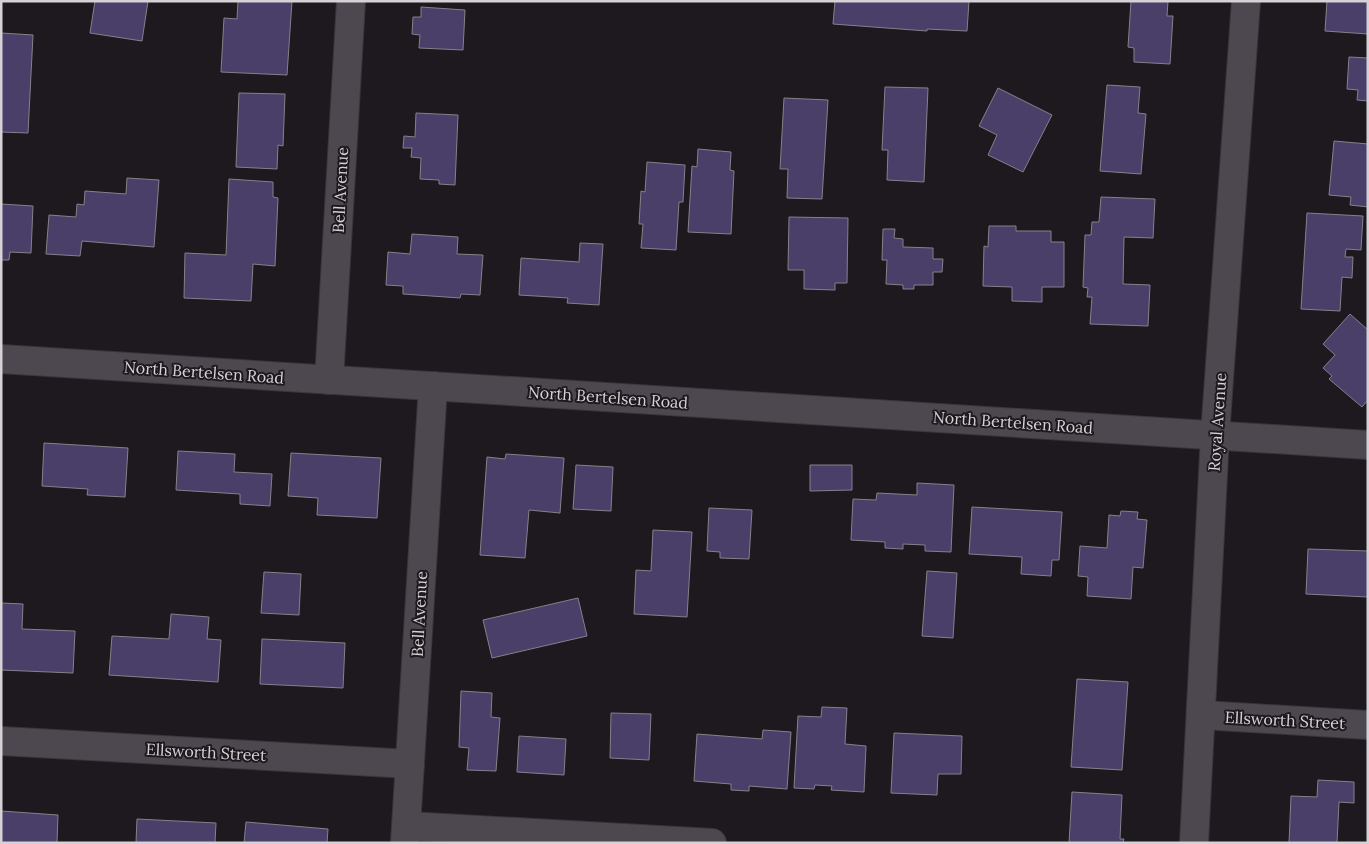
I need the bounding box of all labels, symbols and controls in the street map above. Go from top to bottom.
street label: Bell Avenue [328,146,352,233]
street label: North Bertelsen Road [123,356,285,388]
street label: Royal Avenue [1204,372,1230,472]
street label: North Bertelsen Road [527,381,689,413]
street label: North Bertelsen Road [932,406,1094,438]
street label: Bell Avenue [407,570,431,657]
street label: Ellsworth Street [1224,707,1346,733]
street label: Ellsworth Street [145,739,267,765]

